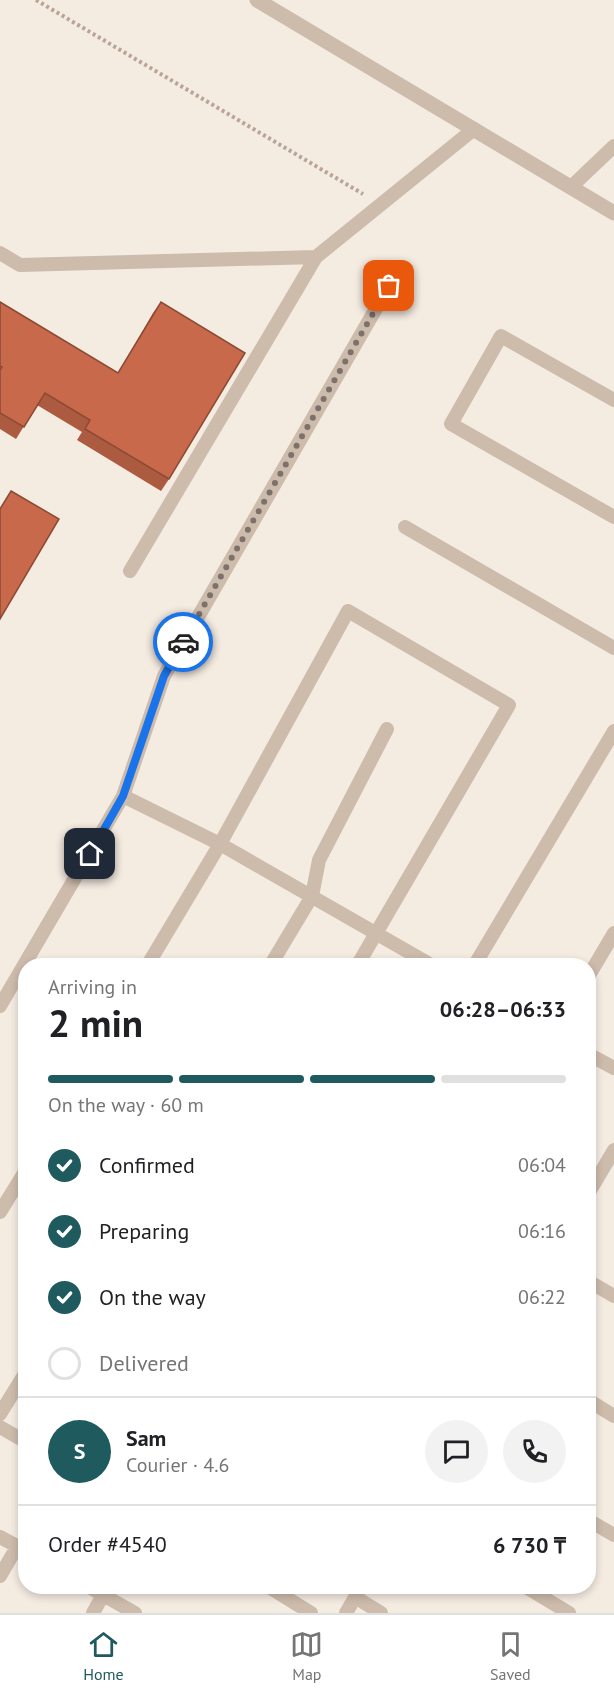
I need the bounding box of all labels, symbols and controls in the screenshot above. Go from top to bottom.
pin [363,260,414,311]
icon: bag [372,269,405,302]
courier [153,612,213,672]
icon: car [167,626,200,659]
pin [64,828,115,879]
icon: home [73,837,106,870]
text: Arriving in [48,974,137,1000]
text: 06:28–06:33 [440,995,566,1023]
text: 2 min [48,997,143,1048]
text: On the way · 60 m [48,1092,204,1118]
icon: check [48,1149,81,1182]
text: Confirmed [99,1151,195,1179]
text: 06:04 [518,1152,566,1178]
icon: check [48,1215,81,1248]
text: Preparing [99,1217,189,1245]
text: 06:16 [518,1218,566,1244]
icon: check [48,1281,81,1314]
text: On the way [99,1283,206,1311]
text: 06:22 [518,1284,566,1310]
text: Delivered [99,1349,189,1377]
button: chat [425,1420,488,1483]
button: phone [503,1420,566,1483]
text: Sam [126,1424,166,1452]
text: S [74,1437,85,1465]
text: Courier · 4.6 [126,1452,229,1478]
text: Order #4540 [48,1530,167,1558]
text: 6 730 ₸ [493,1531,566,1559]
tab: Home [83,1628,124,1684]
tab: Map [290,1628,323,1684]
tab: Saved [490,1628,531,1684]

